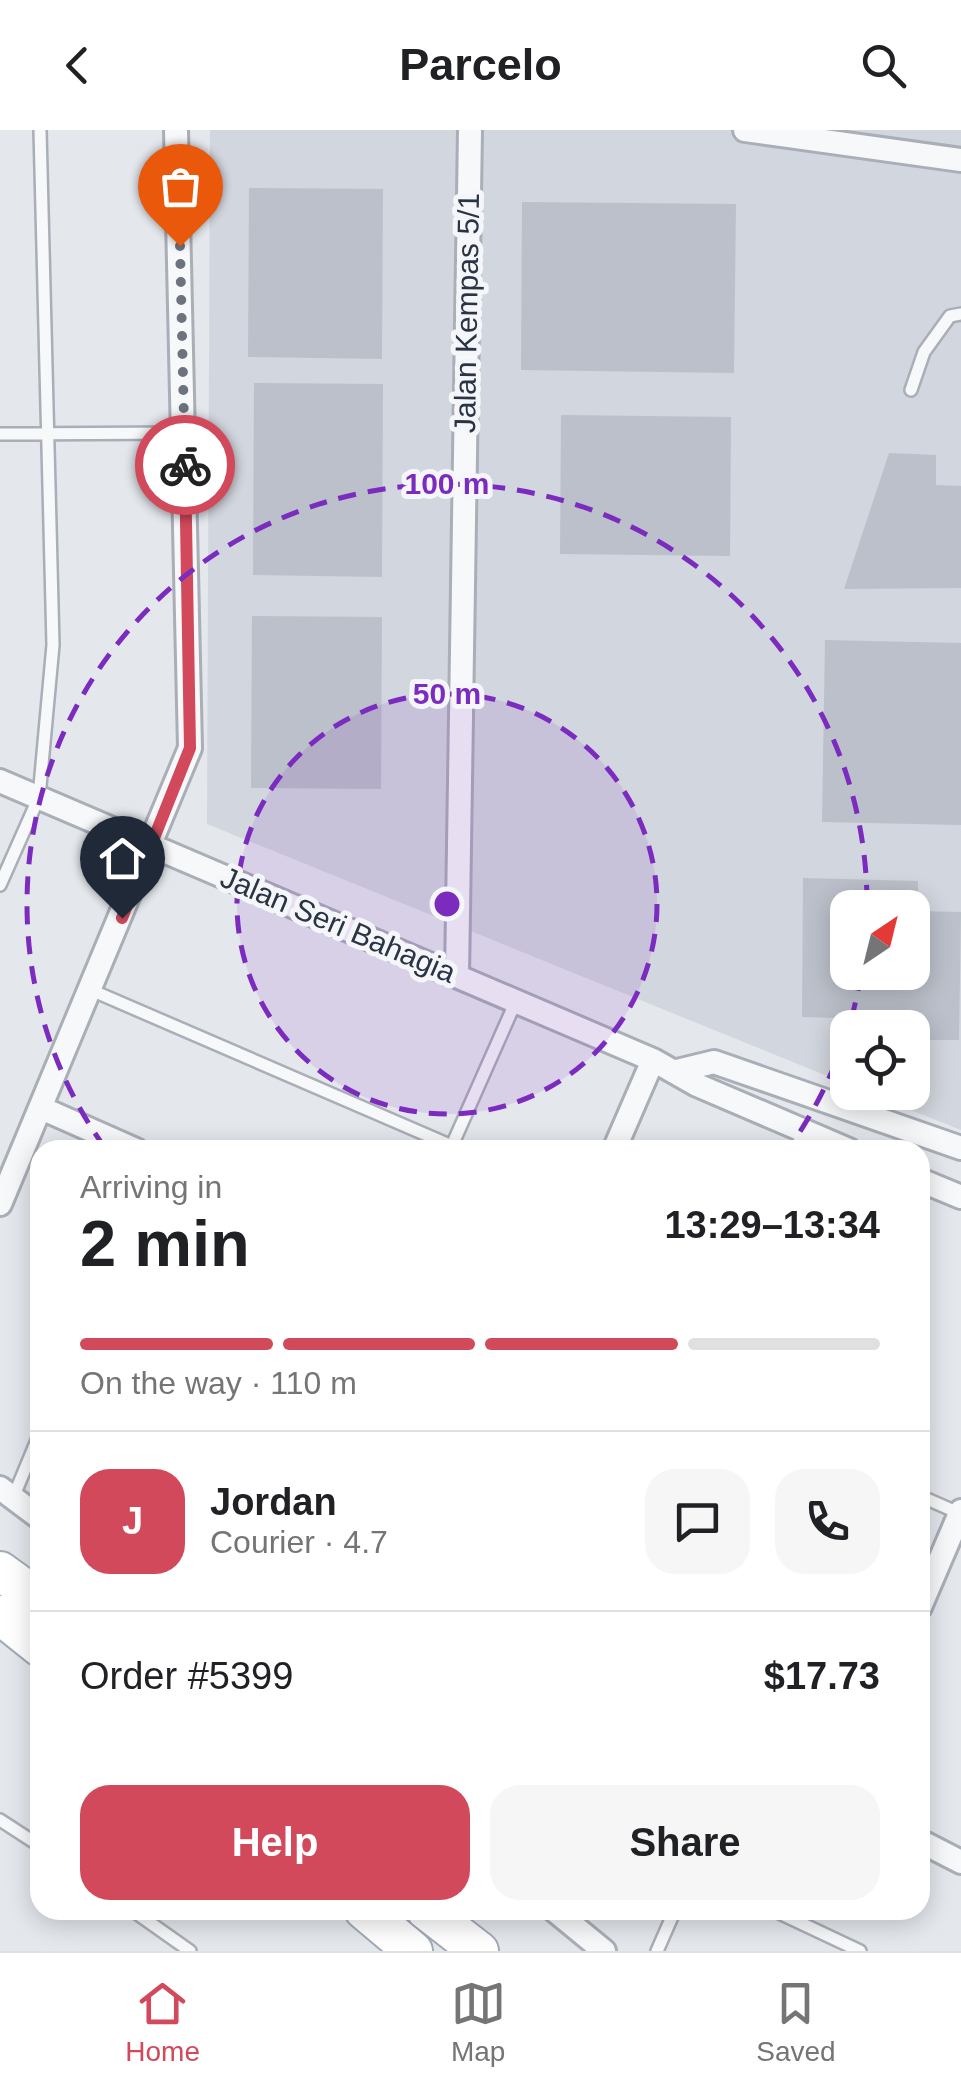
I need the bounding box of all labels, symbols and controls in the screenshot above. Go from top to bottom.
icon: back [50,38,105,93]
icon: search [856,38,911,93]
text: Parcelo [399,39,562,90]
pin [138,144,223,247]
icon: bag [153,159,208,214]
street label: Jalan Kempas 5/1 [448,193,485,433]
courier [135,415,235,515]
icon: bike [158,438,213,493]
text: 100 m [404,467,490,500]
text: 50 m [413,677,481,710]
pin [80,816,165,919]
icon: home [95,831,150,886]
street label: Jalan Seri Bahagia [216,860,461,989]
centre of rings [429,886,465,922]
north arrow [830,890,930,990]
map controls [830,890,930,1110]
button: locate [830,1010,930,1110]
text: Arriving in [80,1169,222,1205]
text: 13:29–13:34 [664,1204,880,1246]
text: 2 min [80,1207,250,1280]
text: On the way · 110 m [80,1365,357,1401]
button: chat [645,1469,750,1574]
button: phone [775,1469,880,1574]
text: Jordan [210,1481,337,1523]
text: J [122,1500,143,1542]
text: Courier · 4.7 [210,1524,388,1560]
text: Order #5399 [80,1655,293,1697]
text: $17.73 [764,1655,880,1697]
button: Help [80,1785,470,1900]
button: Share [490,1785,880,1900]
tab: Home [125,1976,200,2068]
tab: Map [451,1976,506,2068]
tab: Saved [756,1976,836,2068]

